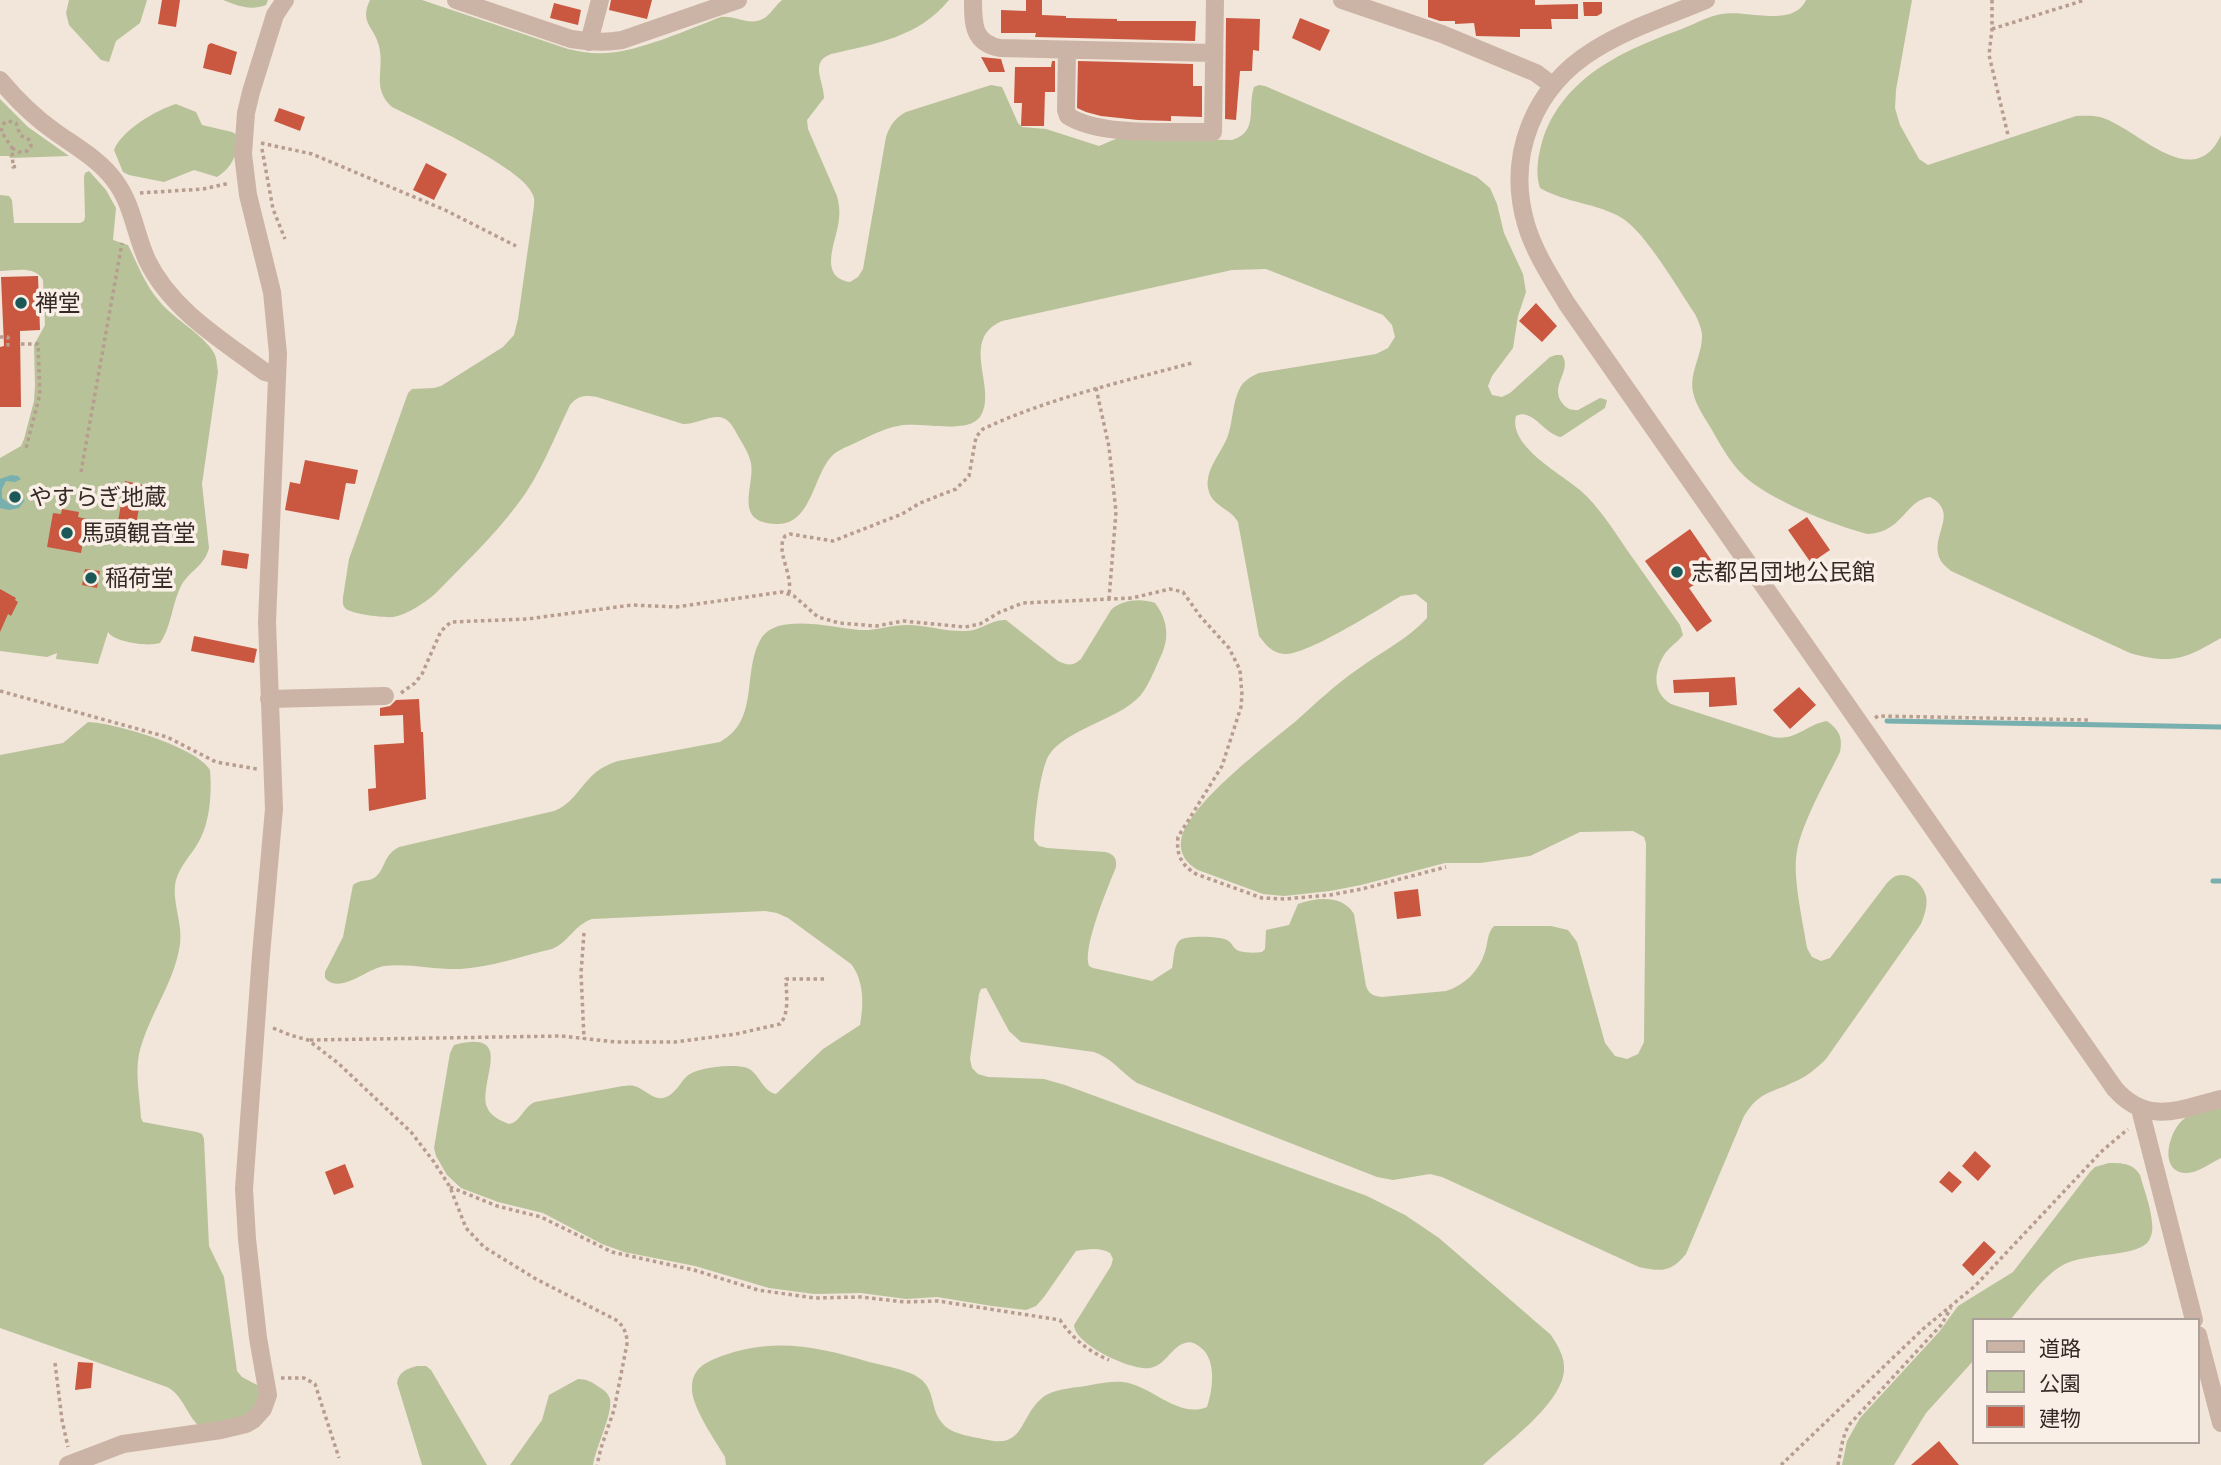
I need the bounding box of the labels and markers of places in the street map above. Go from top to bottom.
place label: 禅堂 [35,289,81,317]
marker: 禅堂 [13,295,29,311]
place label: やすらぎ地蔵 [29,483,167,511]
marker: やすらぎ地蔵 [7,489,23,505]
place label: 馬頭観音堂 [81,519,196,547]
marker: 馬頭観音堂 [59,525,75,541]
place label: 志都呂団地公民館 [1691,558,1875,586]
place label: 稲荷堂 [105,564,174,592]
marker: 志都呂団地公民館 [1669,564,1685,580]
marker: 稲荷堂 [83,570,99,586]

